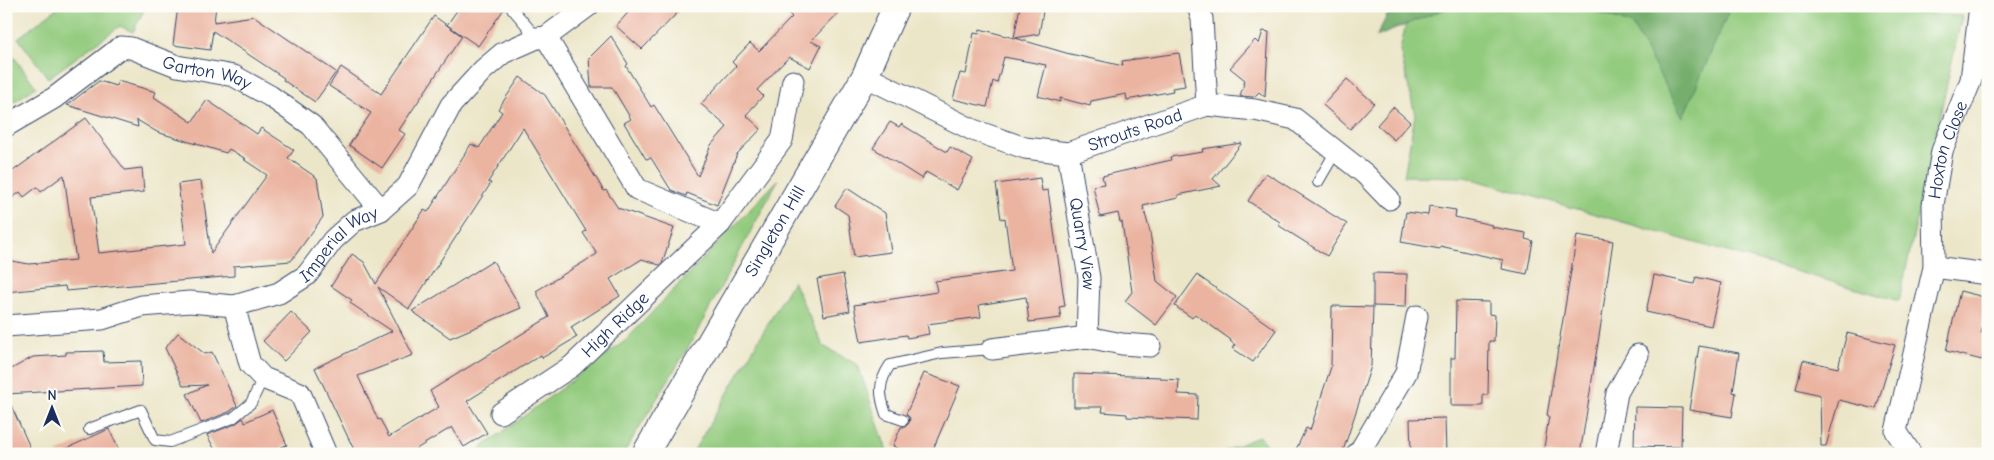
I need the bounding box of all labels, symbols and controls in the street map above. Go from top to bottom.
street label: Garton Way [159,51,256,95]
street label: Hoxton Close [1924,98,1972,200]
street label: Strouts Road [1085,104,1185,156]
street label: Singleton Hill [740,182,809,280]
street label: Quarry View [1065,196,1100,290]
street label: Imperial Way [296,202,382,287]
street label: High Ridge [577,287,653,362]
north arrow [28,382,78,432]
text: N [47,387,57,404]

